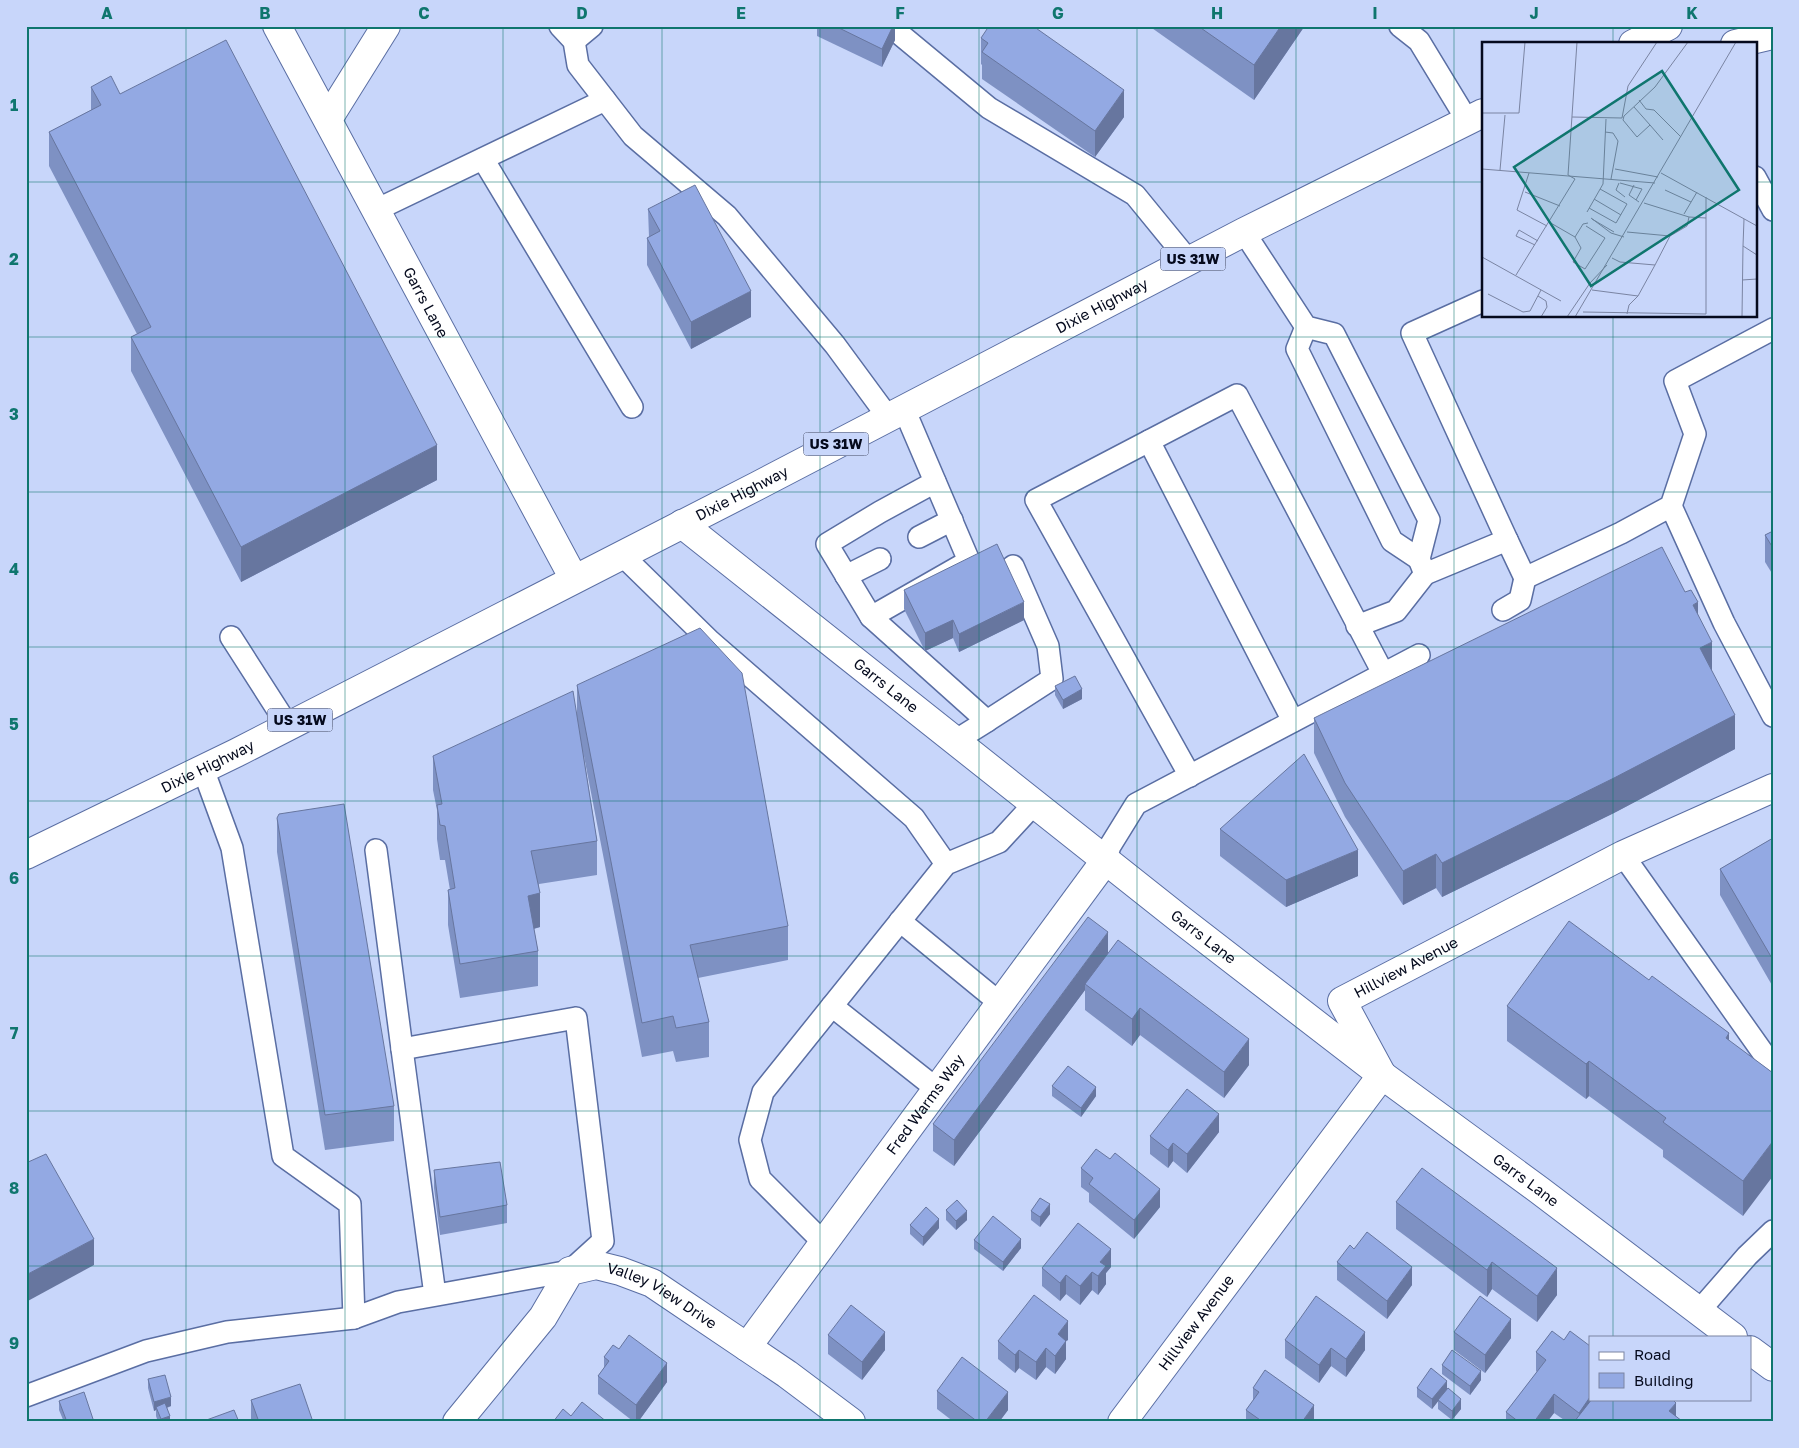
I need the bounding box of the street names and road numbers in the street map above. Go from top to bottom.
road number: US 31W [1160,248,1226,270]
street label: Garrs Lane [400,264,453,341]
street label: Dixie Highway [1052,273,1151,337]
road number: US 31W [804,432,868,456]
street label: Dixie Highway [692,461,791,524]
street label: Garrs Lane [850,654,923,716]
road number: US 31W [268,708,332,732]
street label: Dixie Highway [158,735,257,796]
street label: Garrs Lane [1168,905,1240,967]
street label: Hillview Avenue [1351,932,1461,1001]
street label: Fred Warms Way [882,1050,968,1158]
street label: Garrs Lane [1490,1149,1563,1210]
street label: Valley View Drive [605,1258,721,1332]
street label: Hillview Avenue [1154,1271,1237,1373]

